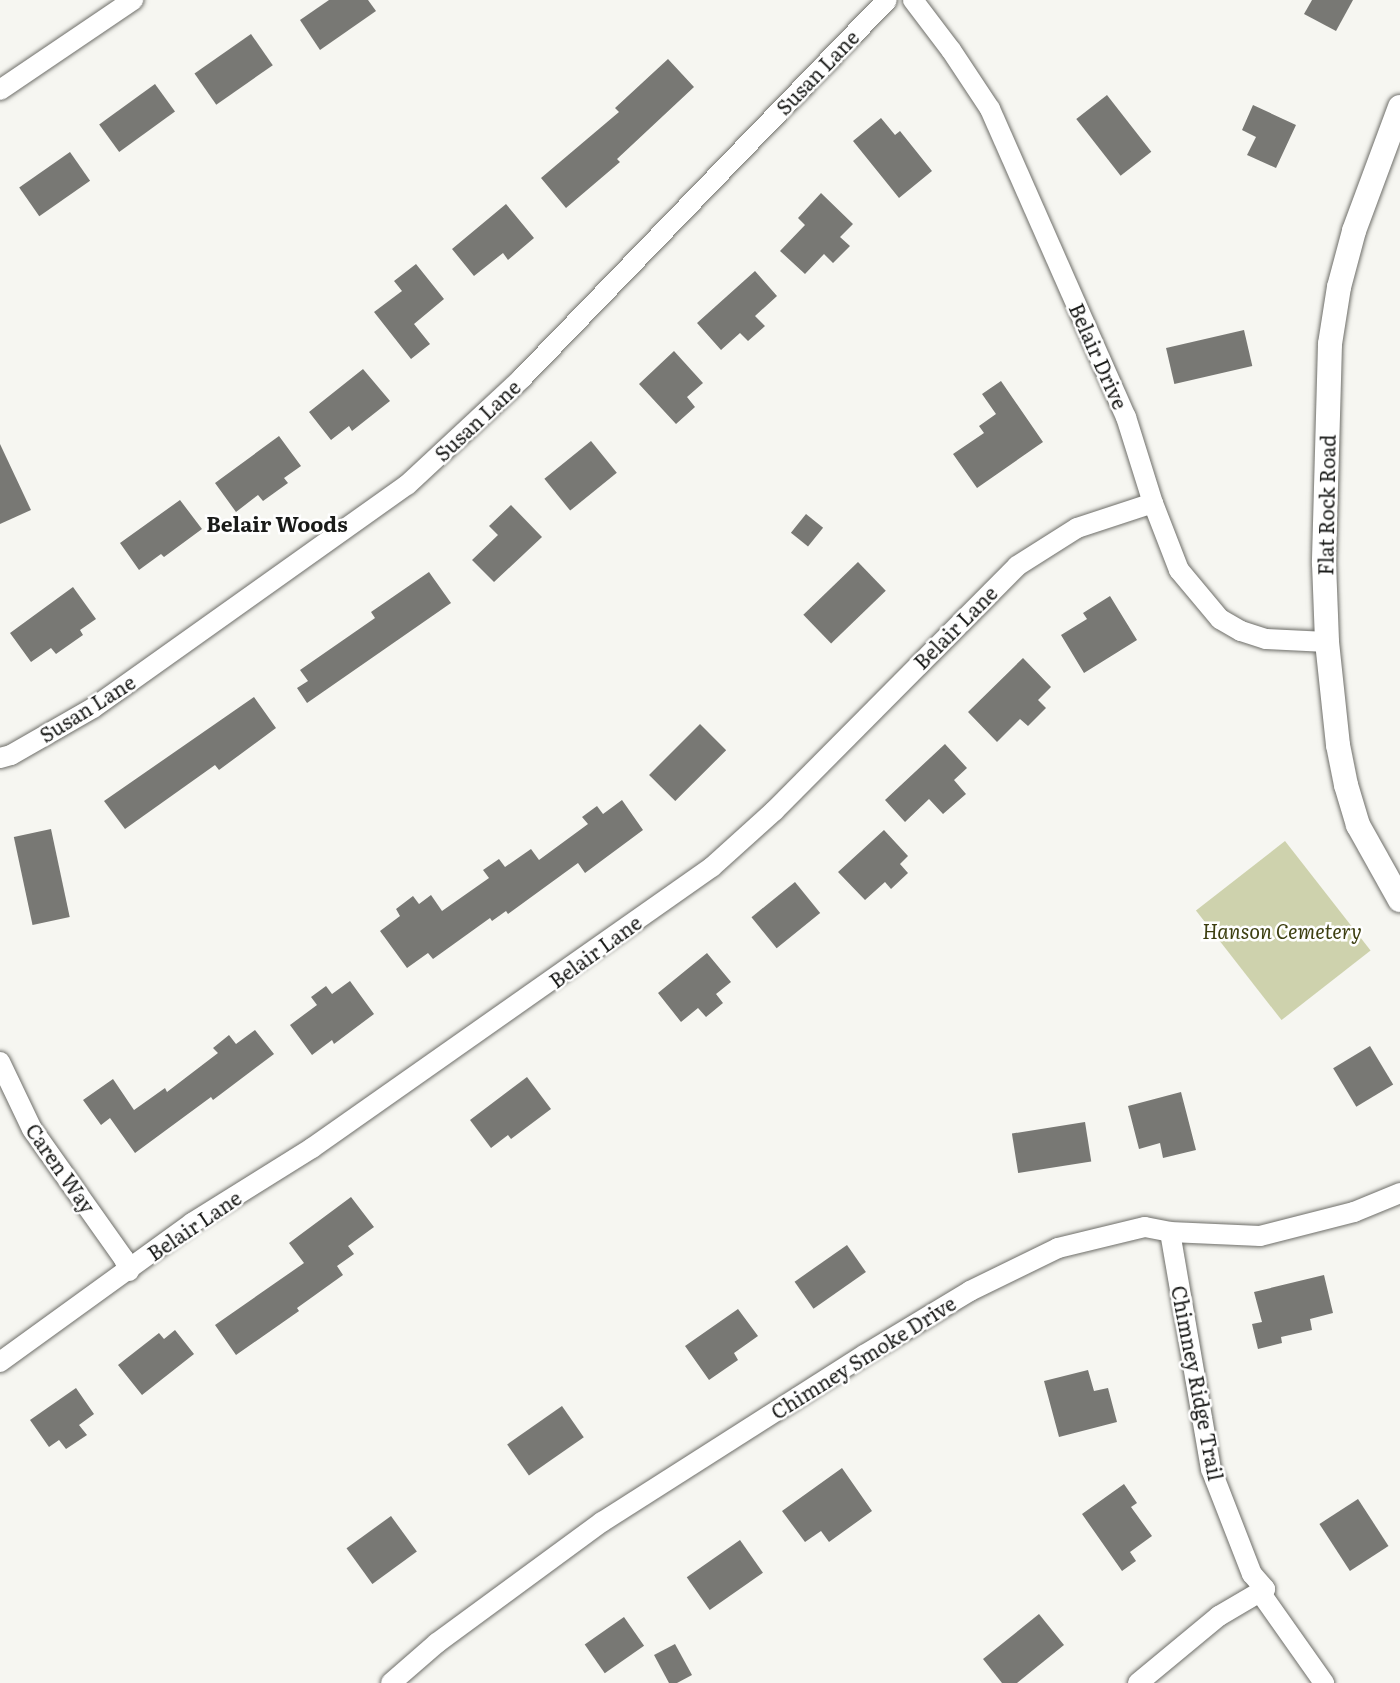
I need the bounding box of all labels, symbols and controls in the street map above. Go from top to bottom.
street label: Susan Lane [771,25,863,119]
street label: Belair Drive [1065,299,1133,413]
street label: Susan Lane [429,374,525,466]
street label: Flat Rock Road [1313,434,1339,576]
district label: Belair Woods [206,510,348,536]
street label: Belair Lane [908,580,1002,674]
street label: Susan Lane [35,669,139,747]
street label: Belair Lane [544,910,646,992]
park label: Hanson Cemetery [1202,918,1362,942]
street label: Caren Way [21,1119,101,1217]
street label: Belair Lane [143,1185,245,1265]
street label: Chimney Ridge Trail [1167,1284,1229,1482]
street label: Chimney Smoke Drive [766,1290,960,1424]

